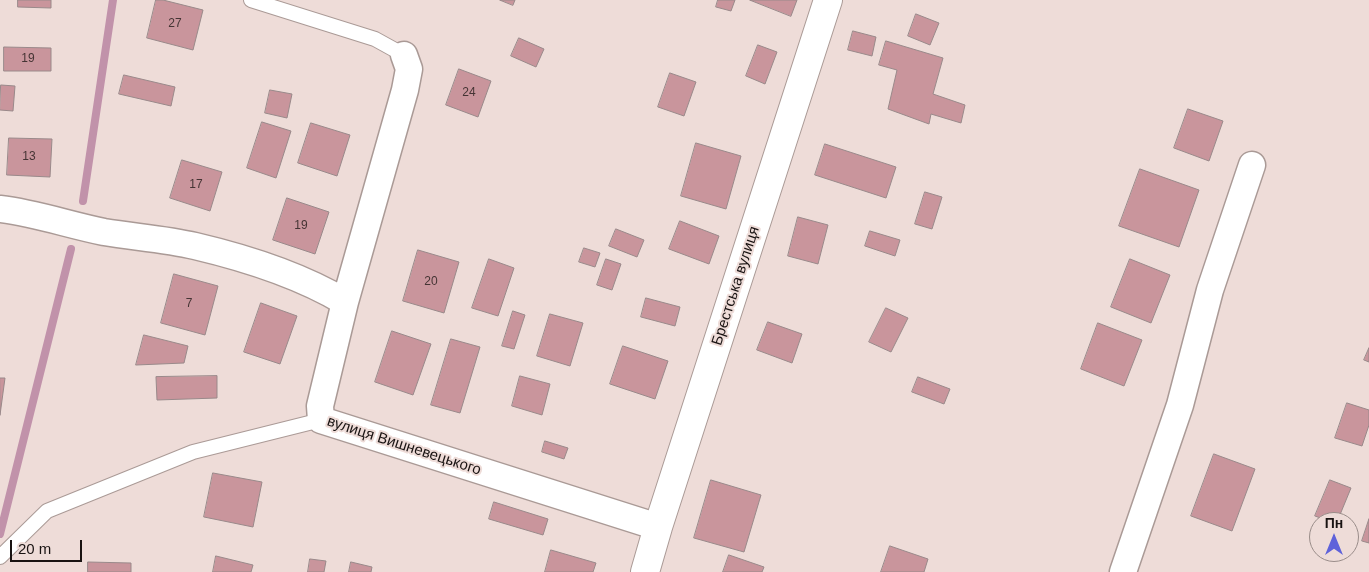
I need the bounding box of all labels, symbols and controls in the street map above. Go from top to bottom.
house number: 27 [168,17,182,31]
house number: 19 [21,52,35,66]
house number: 24 [462,86,476,100]
house number: 13 [22,150,36,164]
house number: 17 [189,178,203,192]
house number: 19 [294,219,308,233]
street label: Брестська вулиця [708,224,764,348]
house number: 20 [424,275,438,289]
house number: 7 [186,297,192,311]
street label: вулиця Вишневецького [325,413,483,479]
north arrow [1309,512,1359,562]
text: Пн [1325,515,1343,531]
scale bar [12,530,85,562]
text: 20 m [18,540,51,557]

